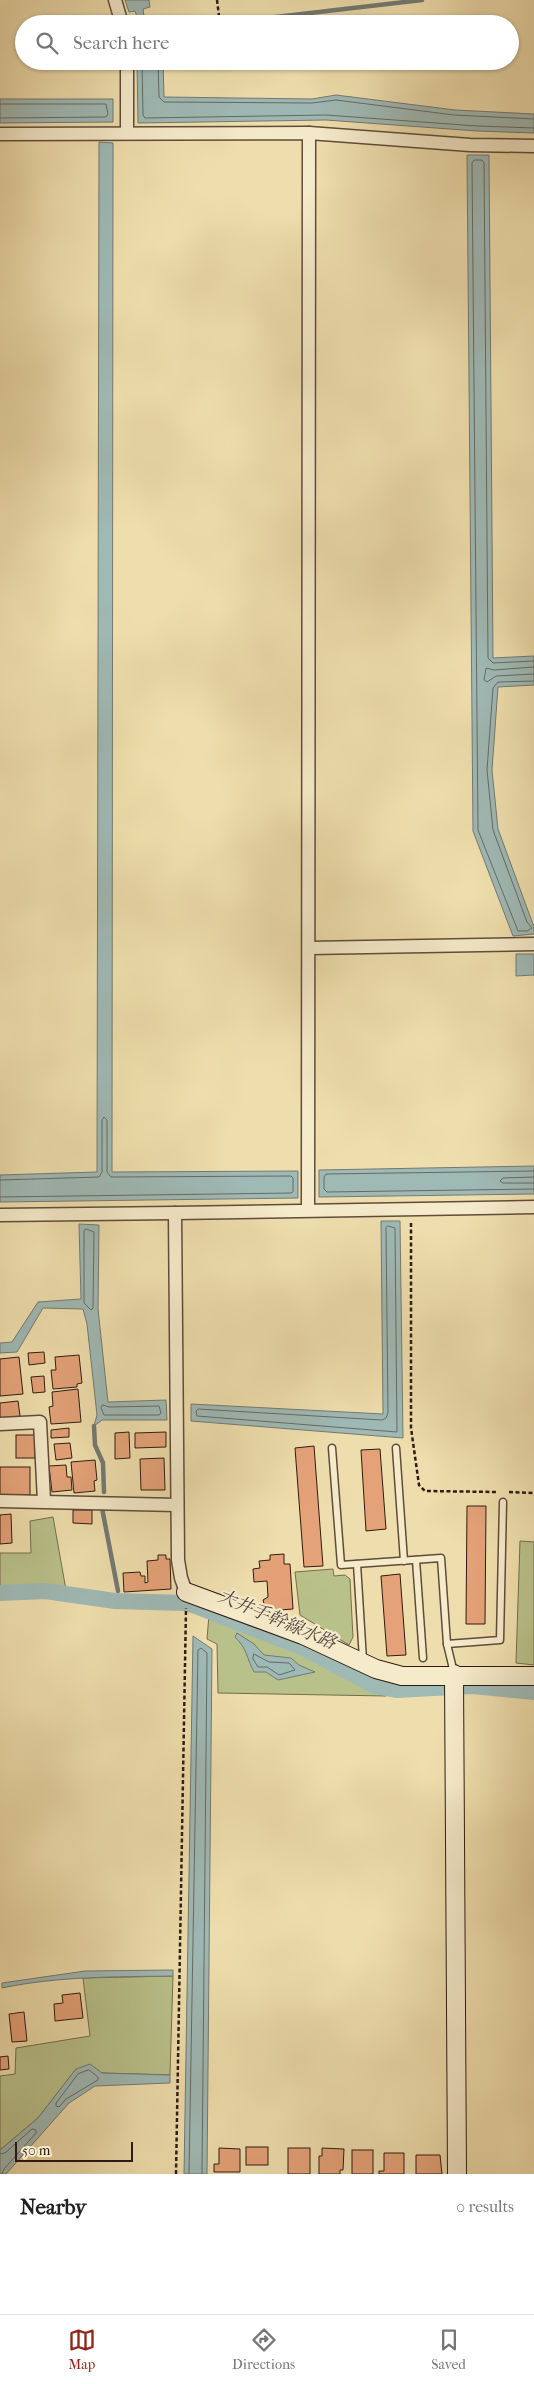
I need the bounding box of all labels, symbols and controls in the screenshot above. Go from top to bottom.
search box [15,15,519,70]
icon: search [33,29,61,57]
text: Search here [73,32,169,54]
water label: 大井手幹線水路 [215,1585,341,1655]
scale bar [15,2139,132,2162]
text: 50 m [22,2142,50,2159]
text: Nearby [20,2195,86,2219]
text: 0 results [456,2197,514,2216]
tab: Map [68,2326,96,2373]
tab: Directions [232,2326,295,2373]
tab: Saved [431,2326,466,2373]

